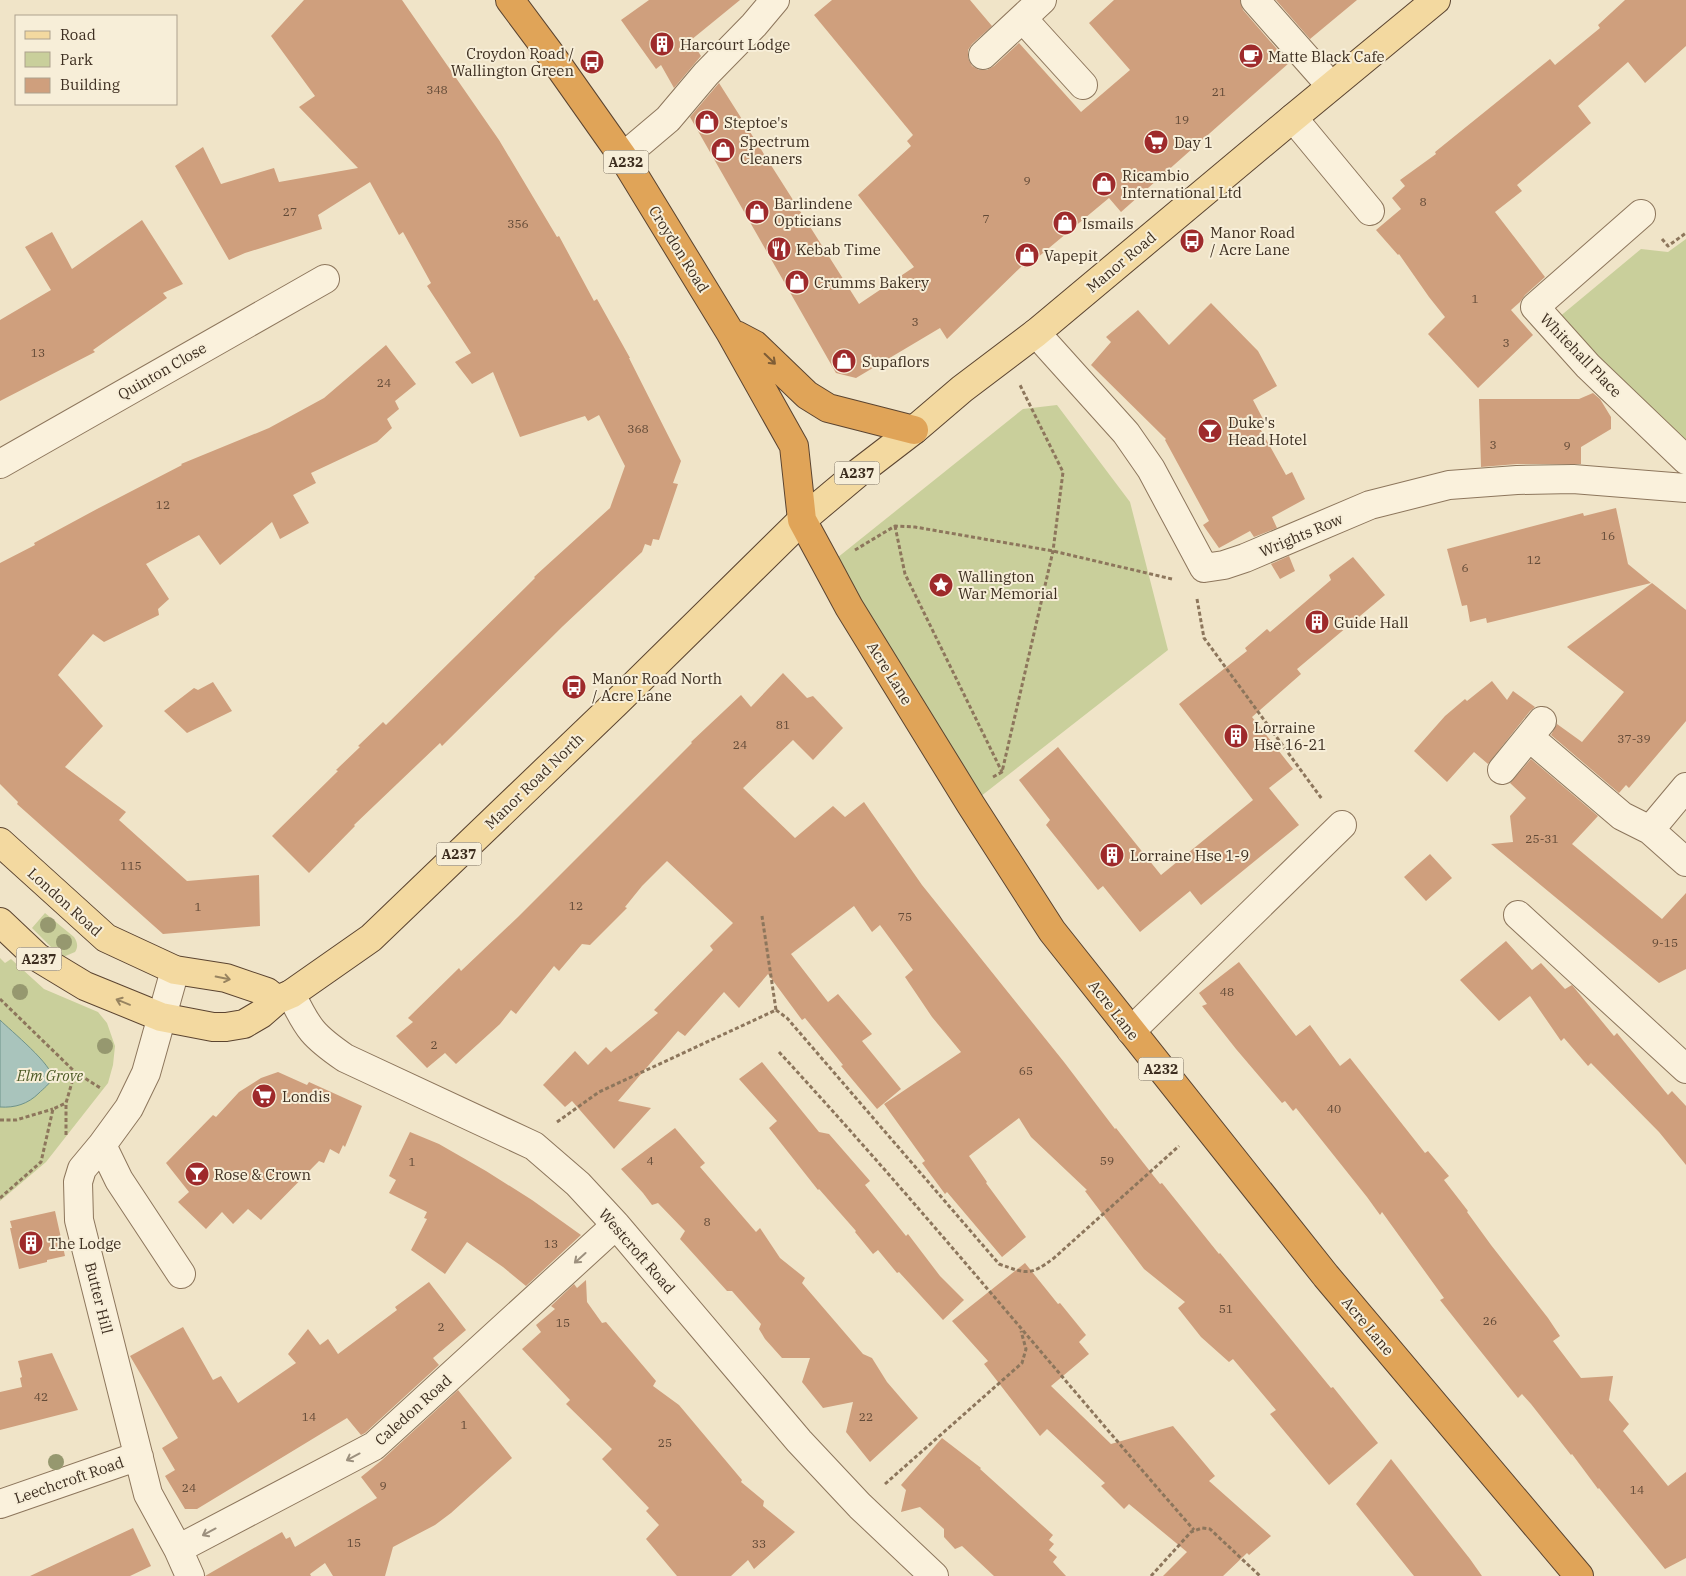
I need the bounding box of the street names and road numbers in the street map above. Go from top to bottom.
road number: A232 [604,150,648,173]
street label: Croydon Road [645,202,713,296]
street label: Manor Road [1082,227,1160,297]
street label: Whitehall Place [1536,309,1626,401]
street label: Quinton Close [114,338,210,404]
road number: A237 [834,462,880,484]
street label: Wrights Row [1256,509,1346,561]
street label: Acre Lane [863,638,917,708]
street label: Manor Road North [481,729,587,833]
road number: A237 [436,842,482,866]
street label: London Road [24,864,106,940]
road number: A237 [16,948,62,971]
street label: Acre Lane [1085,976,1143,1044]
road number: A232 [1138,1058,1184,1080]
street label: Westcroft Road [595,1204,679,1298]
street label: Butter Hill [81,1260,117,1336]
street label: Acre Lane [1338,1293,1398,1359]
street label: Caledon Road [371,1371,455,1449]
street label: Leechcroft Road [12,1452,126,1508]

